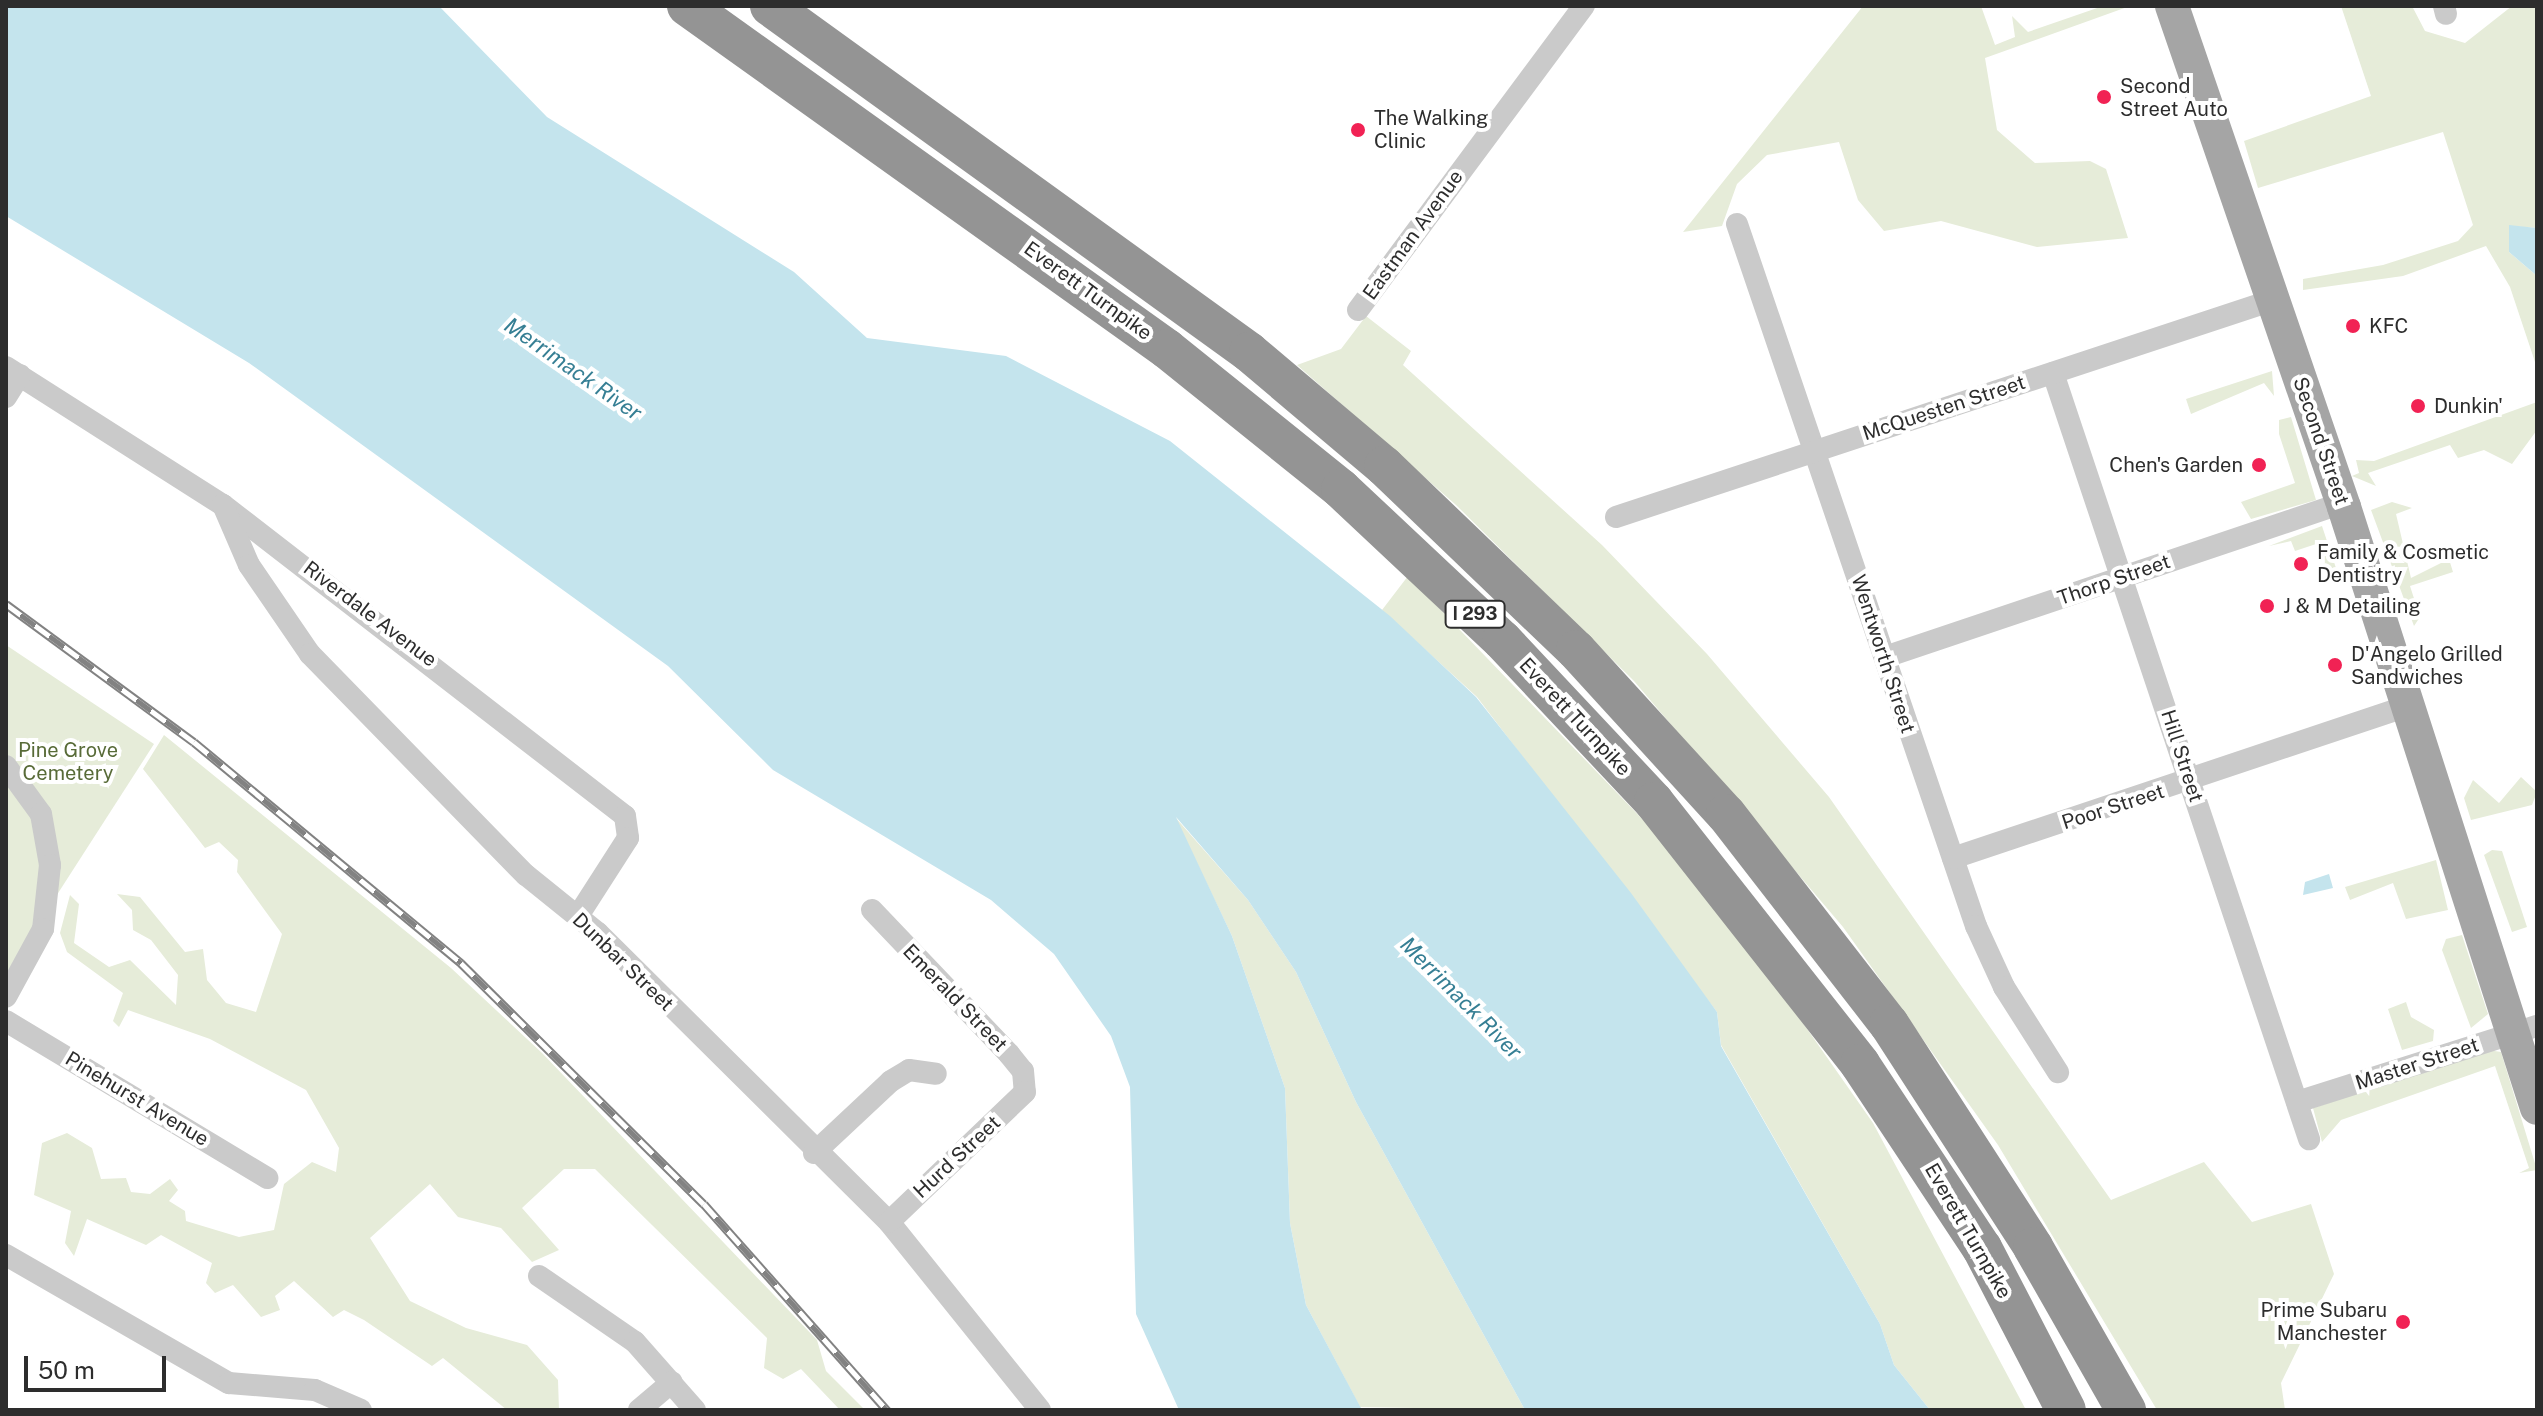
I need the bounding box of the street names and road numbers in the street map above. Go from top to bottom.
street label: Eastman Avenue [1358,166,1468,304]
street label: Everett Turnpike [1019,237,1157,345]
street label: McQuesten Street [1860,370,2028,446]
street label: Second Street [2288,374,2354,508]
street label: Thorp Street [2054,549,2174,611]
street label: Riverdale Avenue [299,556,441,672]
street label: Wentworth Street [1846,572,1920,736]
road number: I 293 [1443,600,1507,628]
street label: Everett Turnpike [1514,653,1636,781]
street label: Hill Street [2156,707,2208,805]
street label: Poor Street [2059,779,2167,835]
street label: Dunbar Street [568,908,678,1016]
street label: Emerald Street [898,939,1012,1057]
street label: Master Street [2352,1033,2482,1095]
street label: Pinehurst Avenue [61,1047,213,1151]
street label: Hurd Street [909,1111,1005,1203]
street label: Everett Turnpike [1920,1159,2016,1303]

